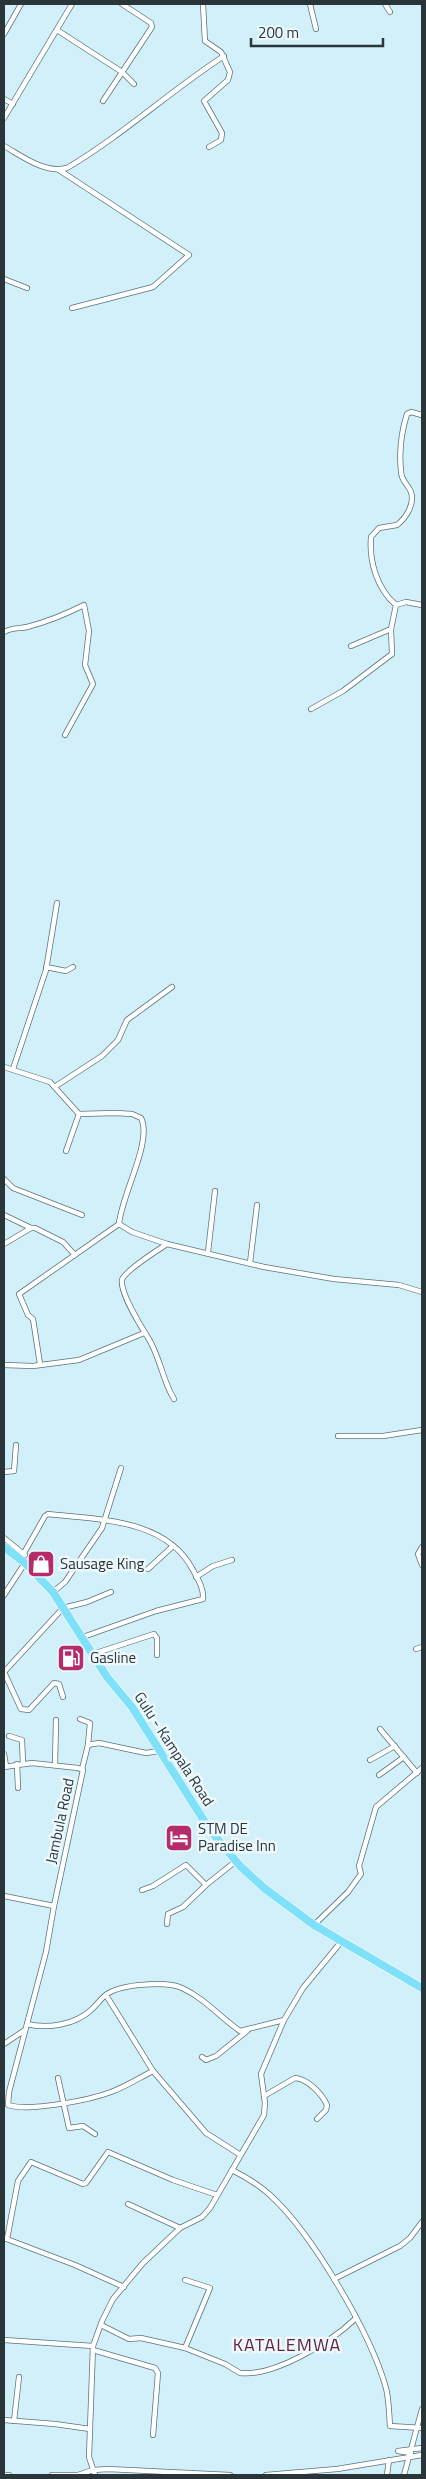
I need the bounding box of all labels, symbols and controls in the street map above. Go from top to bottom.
scale bar [251,15,384,47]
text: 200 m [258,21,299,44]
shop icon: Sausage King [26,1549,56,1579]
place label: Sausage King [60,1552,145,1575]
fuel station icon: Gasline [56,1643,86,1673]
place label: Gasline [90,1646,136,1669]
street label: Gulu - Kampala Road [129,1687,220,1811]
street label: Jambula Road [39,1776,80,1866]
place label: STM DE Paradise Inn [198,1817,276,1857]
hotel icon: STM DE Paradise Inn [164,1823,194,1853]
district label: KATALEMWA [233,2331,341,2358]

